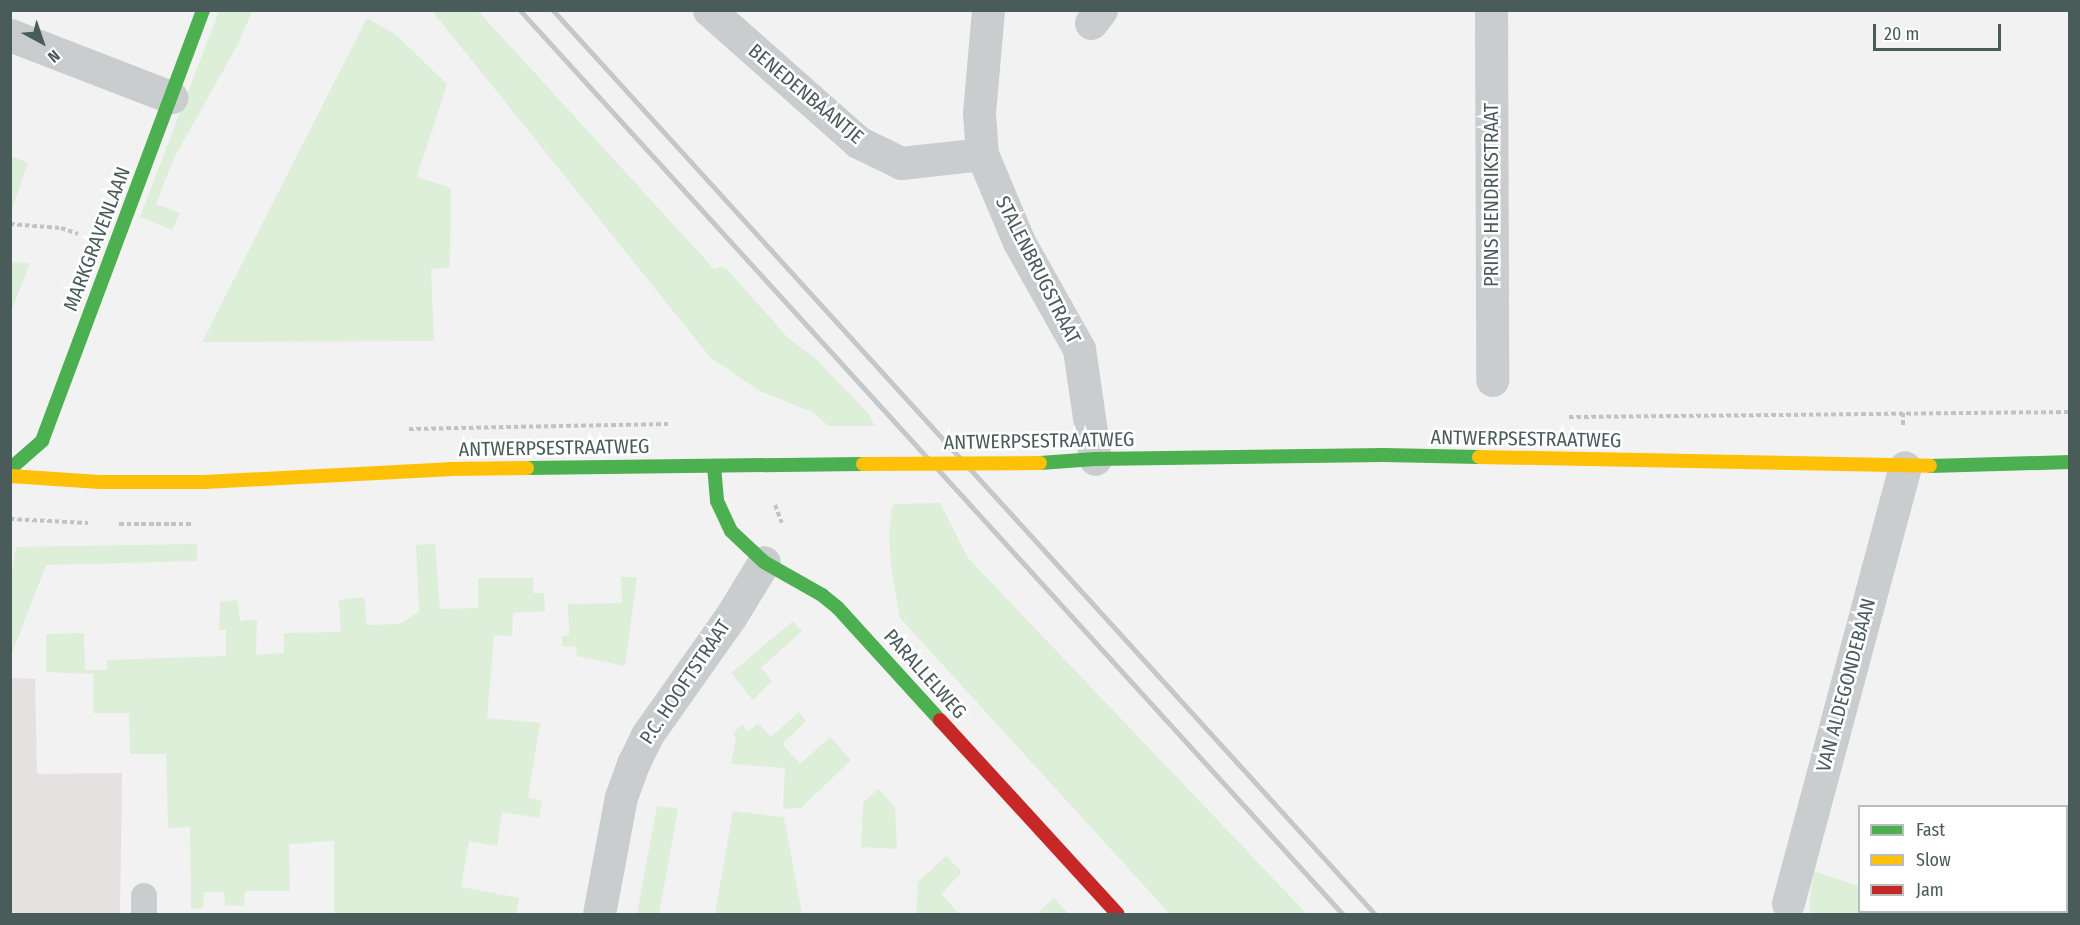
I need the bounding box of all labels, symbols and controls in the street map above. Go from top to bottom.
north arrow [12,12,72,72]
scale bar [1876,12,2004,50]
text: 20 m [1884,23,1919,45]
street label: BENEDENBAANTJE [744,39,868,149]
text: N [44,46,64,67]
street label: PRINS HENDRIKSTRAAT [1479,103,1503,287]
street label: MARKGRAVENLAAN [59,164,135,314]
street label: STALENBRUGSTRAAT [990,192,1086,348]
street label: ANTWERPSESTRAATWEG [1430,425,1622,453]
street label: ANTWERPSESTRAATWEG [943,427,1135,455]
street label: ANTWERPSESTRAATWEG [458,434,650,462]
street label: VAN ALDEGONDEBAAN [1811,596,1881,774]
street label: P.C. HOOFTSTRAAT [635,615,735,749]
street label: PARALLELWEG [879,624,971,724]
legend [1858,805,2068,913]
text: Fast [1916,819,1945,841]
text: Slow [1916,849,1951,871]
text: Jam [1916,879,1944,901]

